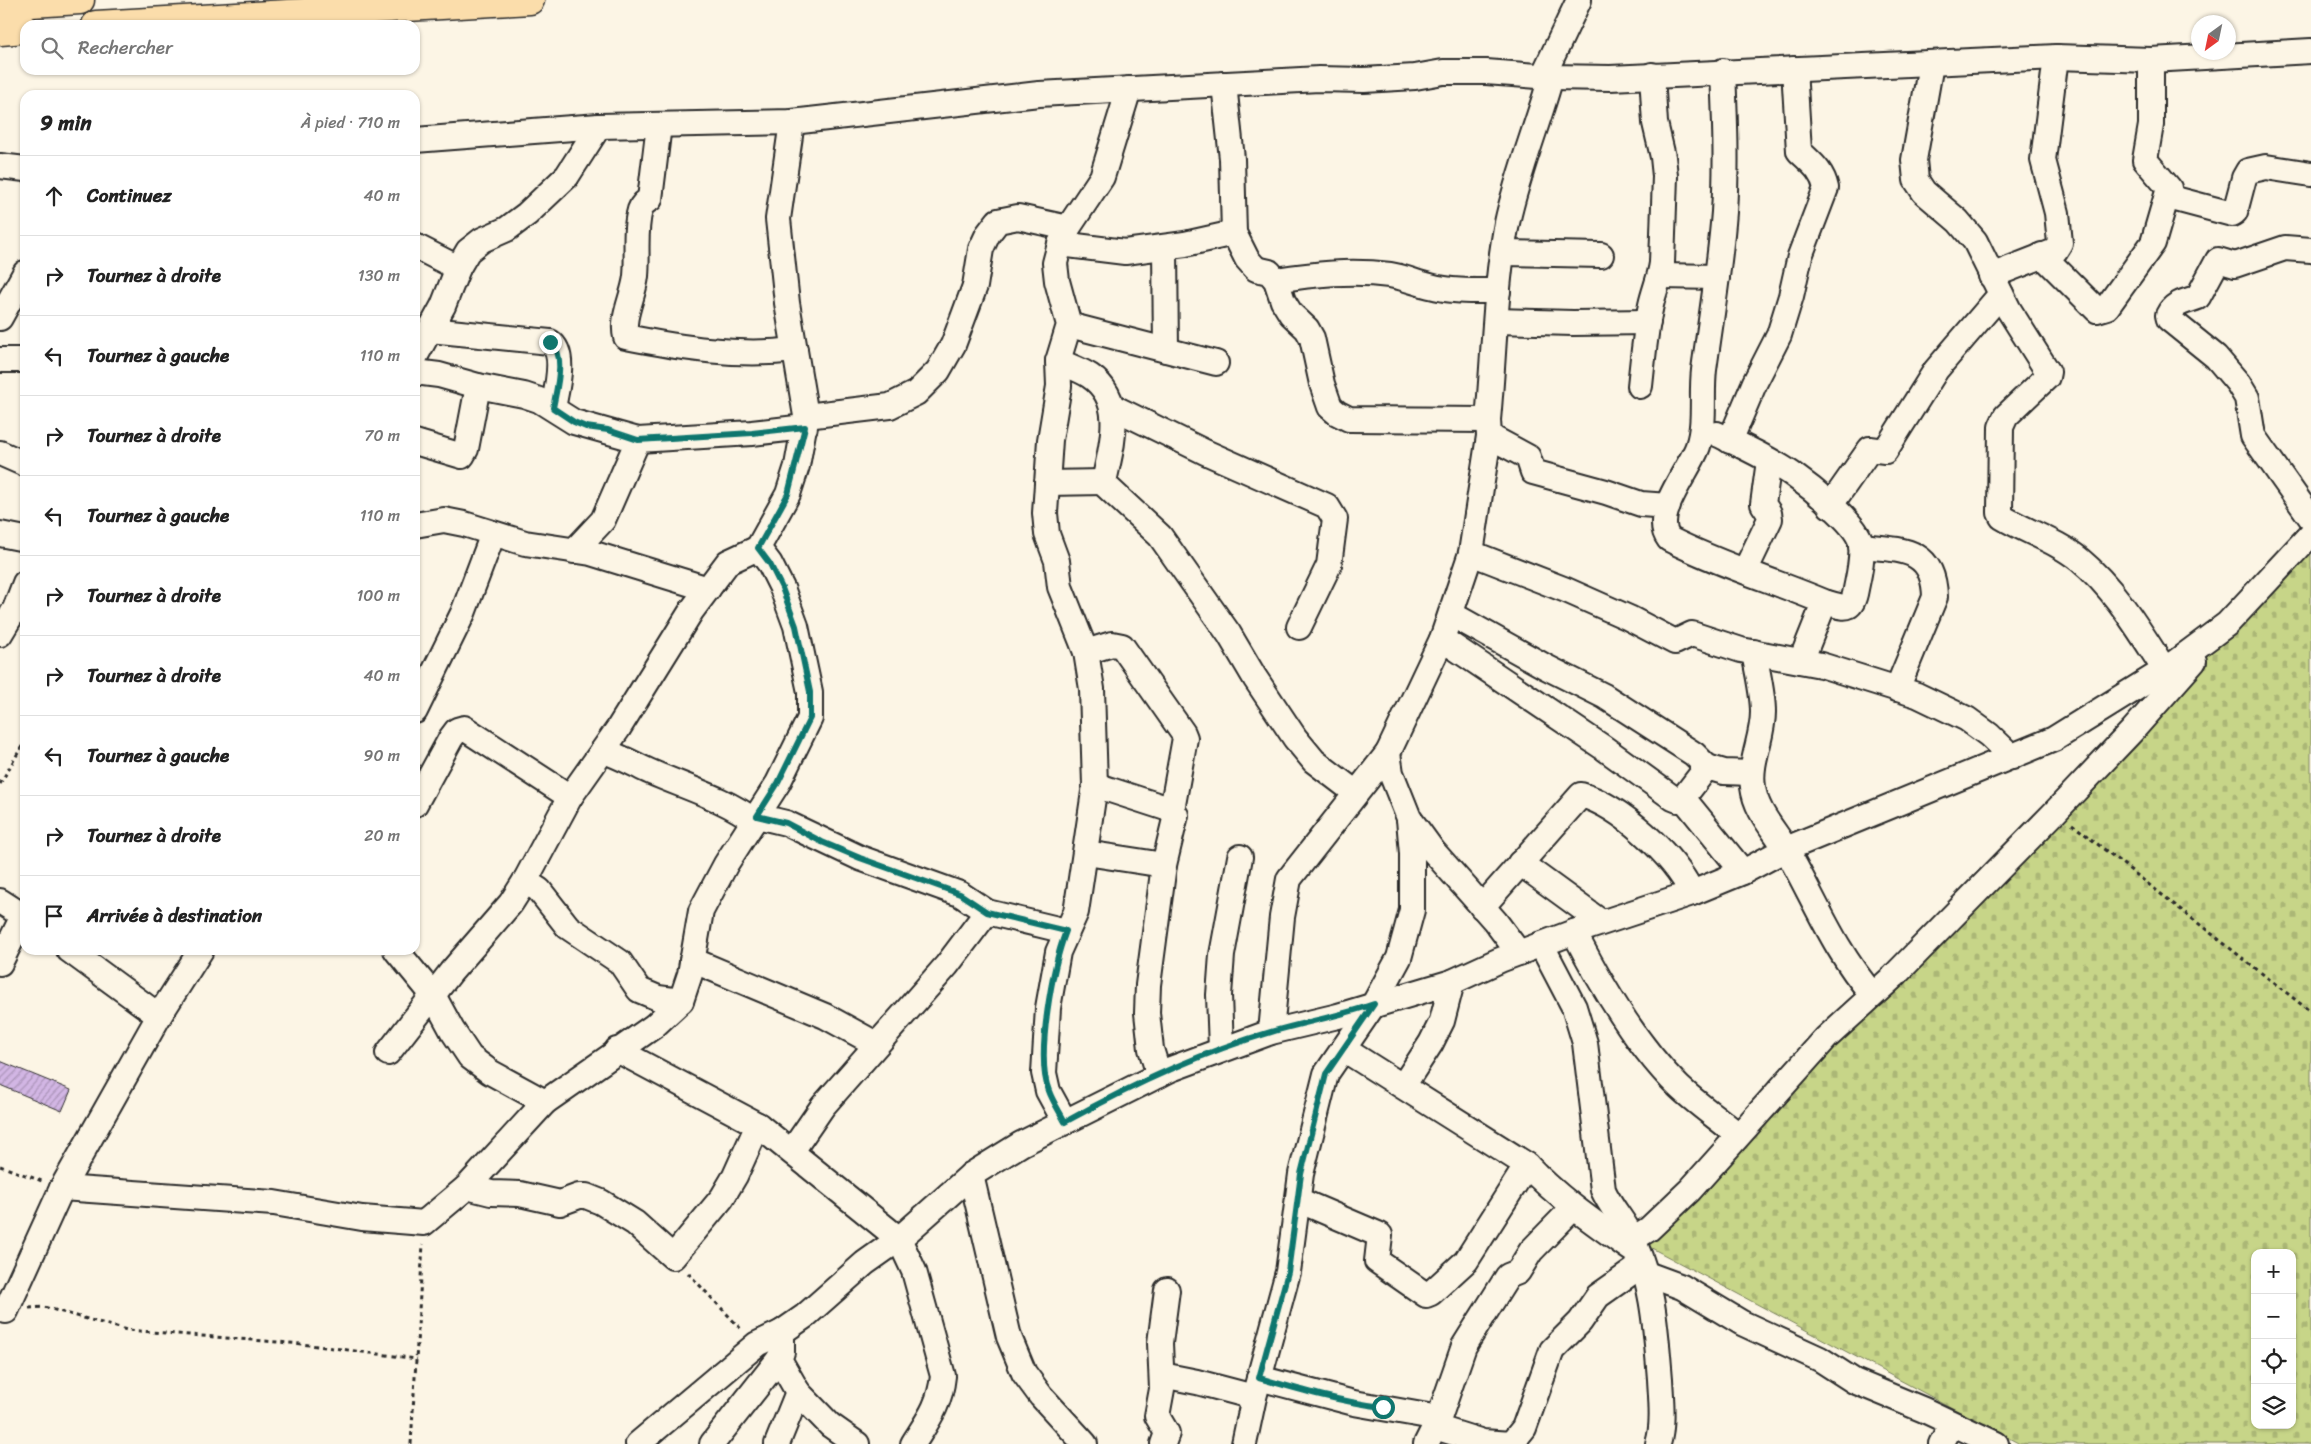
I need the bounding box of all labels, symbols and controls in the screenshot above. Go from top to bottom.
north arrow [2191,15,2236,60]
search box [20,20,420,75]
text: Rechercher [78,31,173,64]
icon: search [38,34,66,62]
text: 9 min [40,104,92,142]
text: À pied · 710 m [301,108,400,137]
text: Continuez [87,179,172,212]
text: 40 m [363,181,400,210]
icon: ahead [40,182,68,210]
text: Tournez à droite [87,259,221,292]
text: 130 m [358,261,400,290]
icon: right [40,262,68,290]
route end [539,331,562,354]
text: Tournez à gauche [87,339,229,372]
text: 110 m [360,341,400,370]
icon: left [40,342,68,370]
text: Tournez à droite [87,419,221,452]
text: 70 m [364,421,400,450]
icon: right [40,422,68,450]
text: Tournez à gauche [87,499,229,532]
text: 110 m [360,501,400,530]
icon: left [40,502,68,530]
text: Tournez à droite [87,579,221,612]
text: 100 m [356,581,400,610]
icon: right [40,582,68,610]
text: Tournez à droite [87,659,221,692]
text: 40 m [363,661,400,690]
icon: right [40,662,68,690]
text: Tournez à gauche [87,739,229,772]
text: 90 m [364,741,400,770]
icon: left [40,742,68,770]
text: Tournez à droite [87,819,221,852]
text: 20 m [364,821,400,850]
icon: right [40,822,68,850]
text: Arrivée à destination [87,899,262,932]
icon: arrive [40,902,68,930]
map controls [2251,1249,2296,1429]
button: + [2251,1249,2296,1294]
button: − [2251,1294,2296,1339]
button: locate [2251,1339,2296,1384]
button: layers [2251,1384,2296,1429]
route start [1372,1396,1395,1419]

